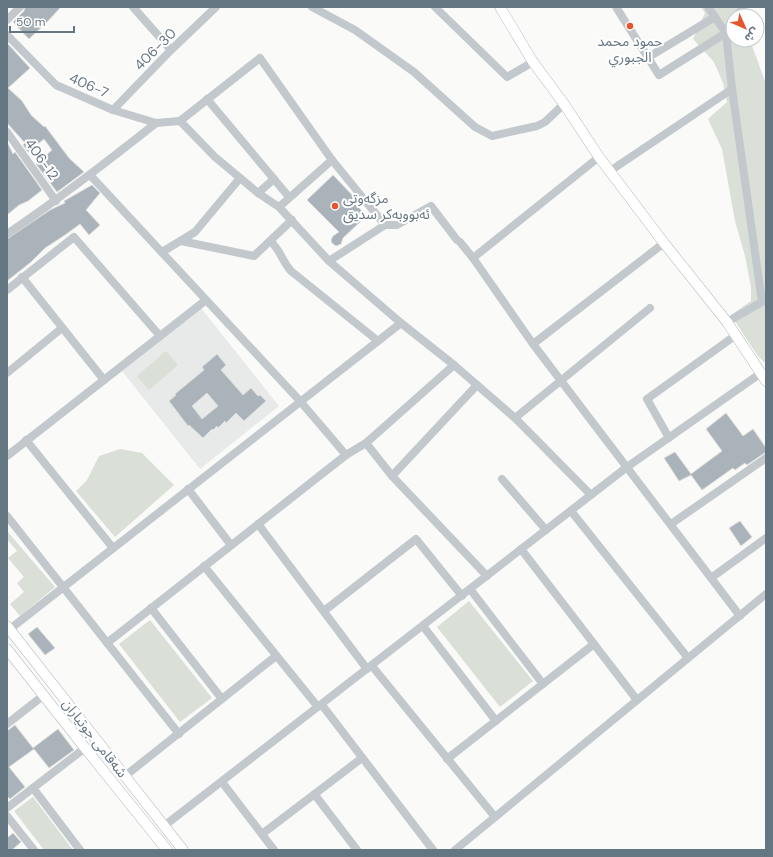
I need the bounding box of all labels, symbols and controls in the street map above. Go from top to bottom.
scale bar [10,8,74,34]
north arrow [725,8,765,48]
text: 50 m [16,14,45,30]
marker: حمود محمد الجبوري [625,21,635,31]
street label: 406-30 [130,24,180,74]
text: ش [742,25,762,45]
place label: حمود محمد الجبوري [597,32,663,68]
street label: 406-7 [67,68,111,102]
street label: 406-12 [21,135,63,183]
place label: مزگەوتی ئەبووبەکر سدیق [343,189,430,224]
marker: مزگەوتی ئەبووبەکر سدیق [330,201,340,211]
street label: شەقامی جوتیاران [58,695,132,781]

